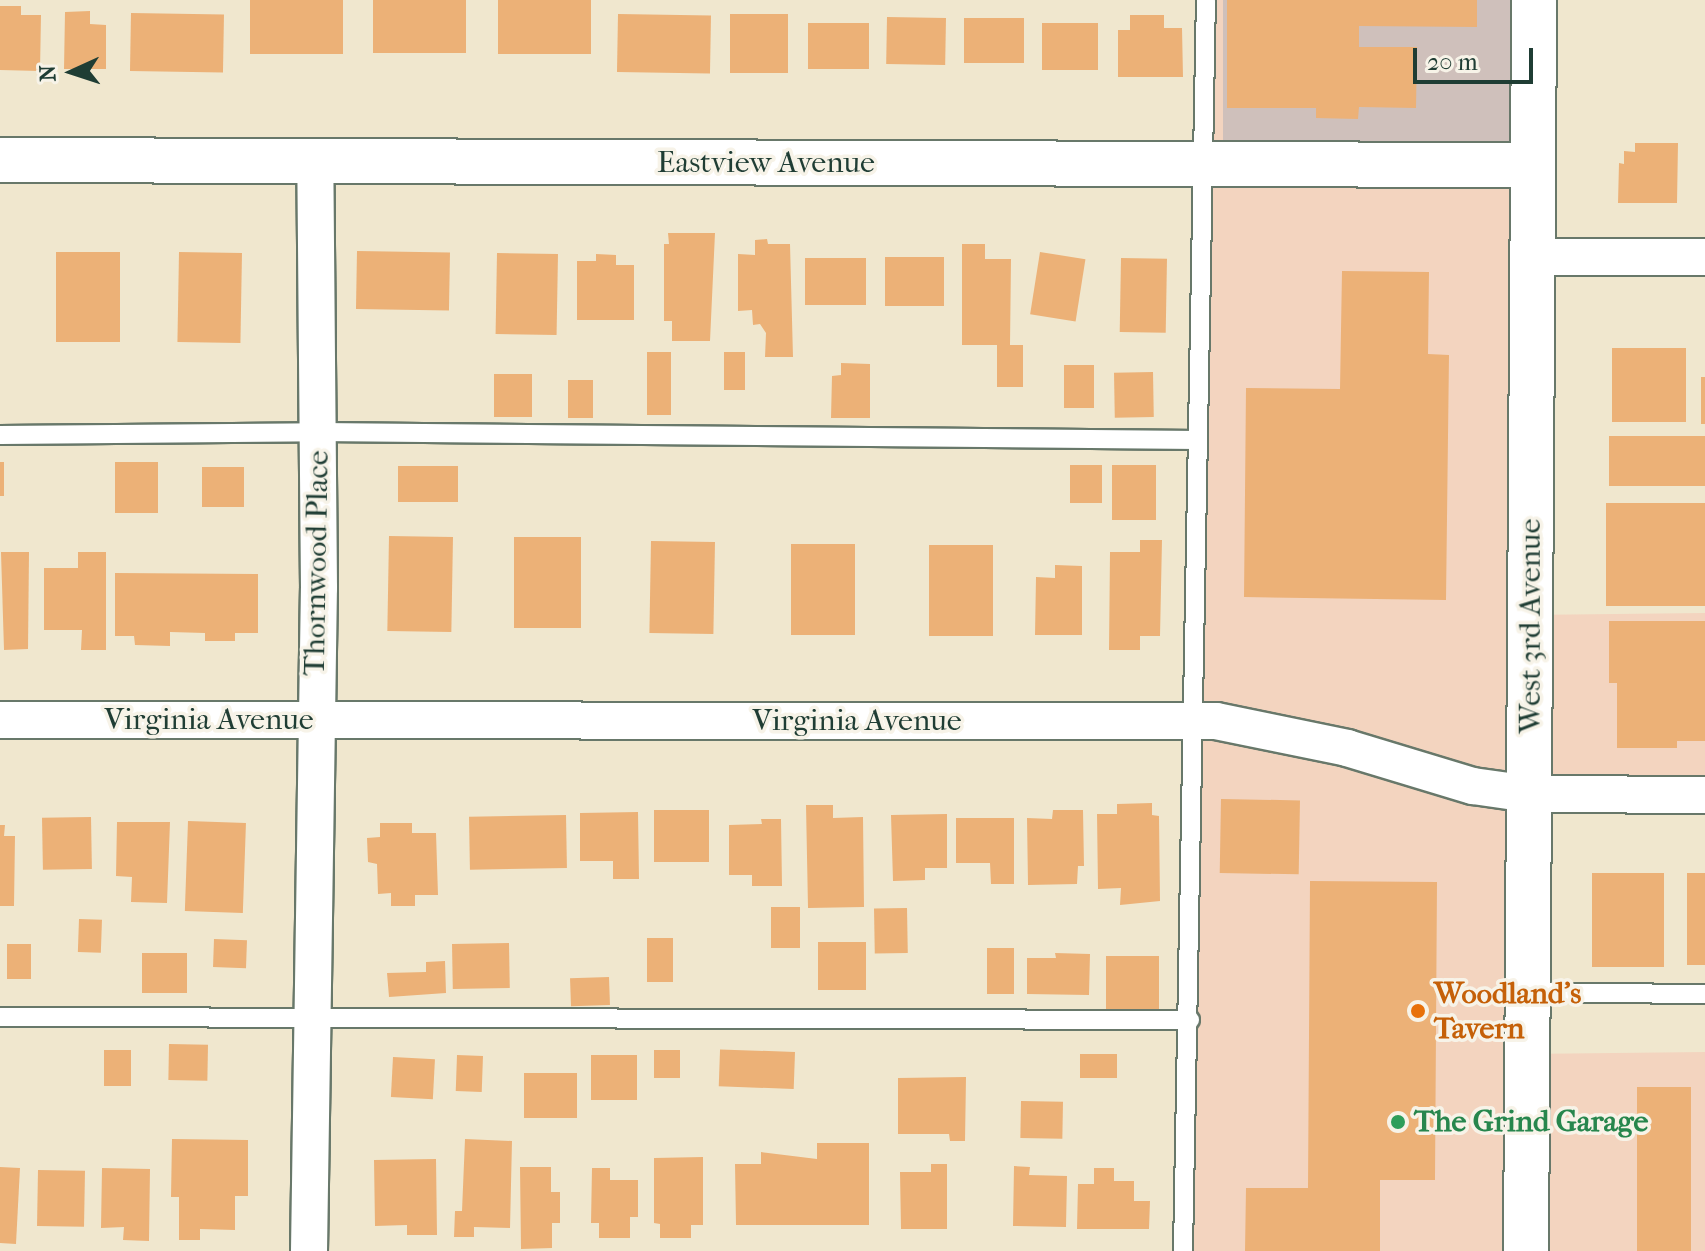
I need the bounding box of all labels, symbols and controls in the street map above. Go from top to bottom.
north arrow [32,32,112,112]
scale bar [1417,32,1537,82]
text: 20 m [1427,48,1478,76]
text: N [35,64,61,82]
street label: Eastview Avenue [657,145,875,181]
street label: Thornwood Place [297,450,337,676]
street label: West 3rd Avenue [1513,519,1549,733]
street label: Virginia Avenue [104,702,314,738]
street label: Virginia Avenue [752,703,962,739]
place label: Woodland's Tavern [1434,976,1581,1046]
marker: Woodland's Tavern [1409,1002,1427,1020]
place label: The Grind Garage [1414,1104,1648,1140]
marker: The Grind Garage [1389,1113,1407,1131]

